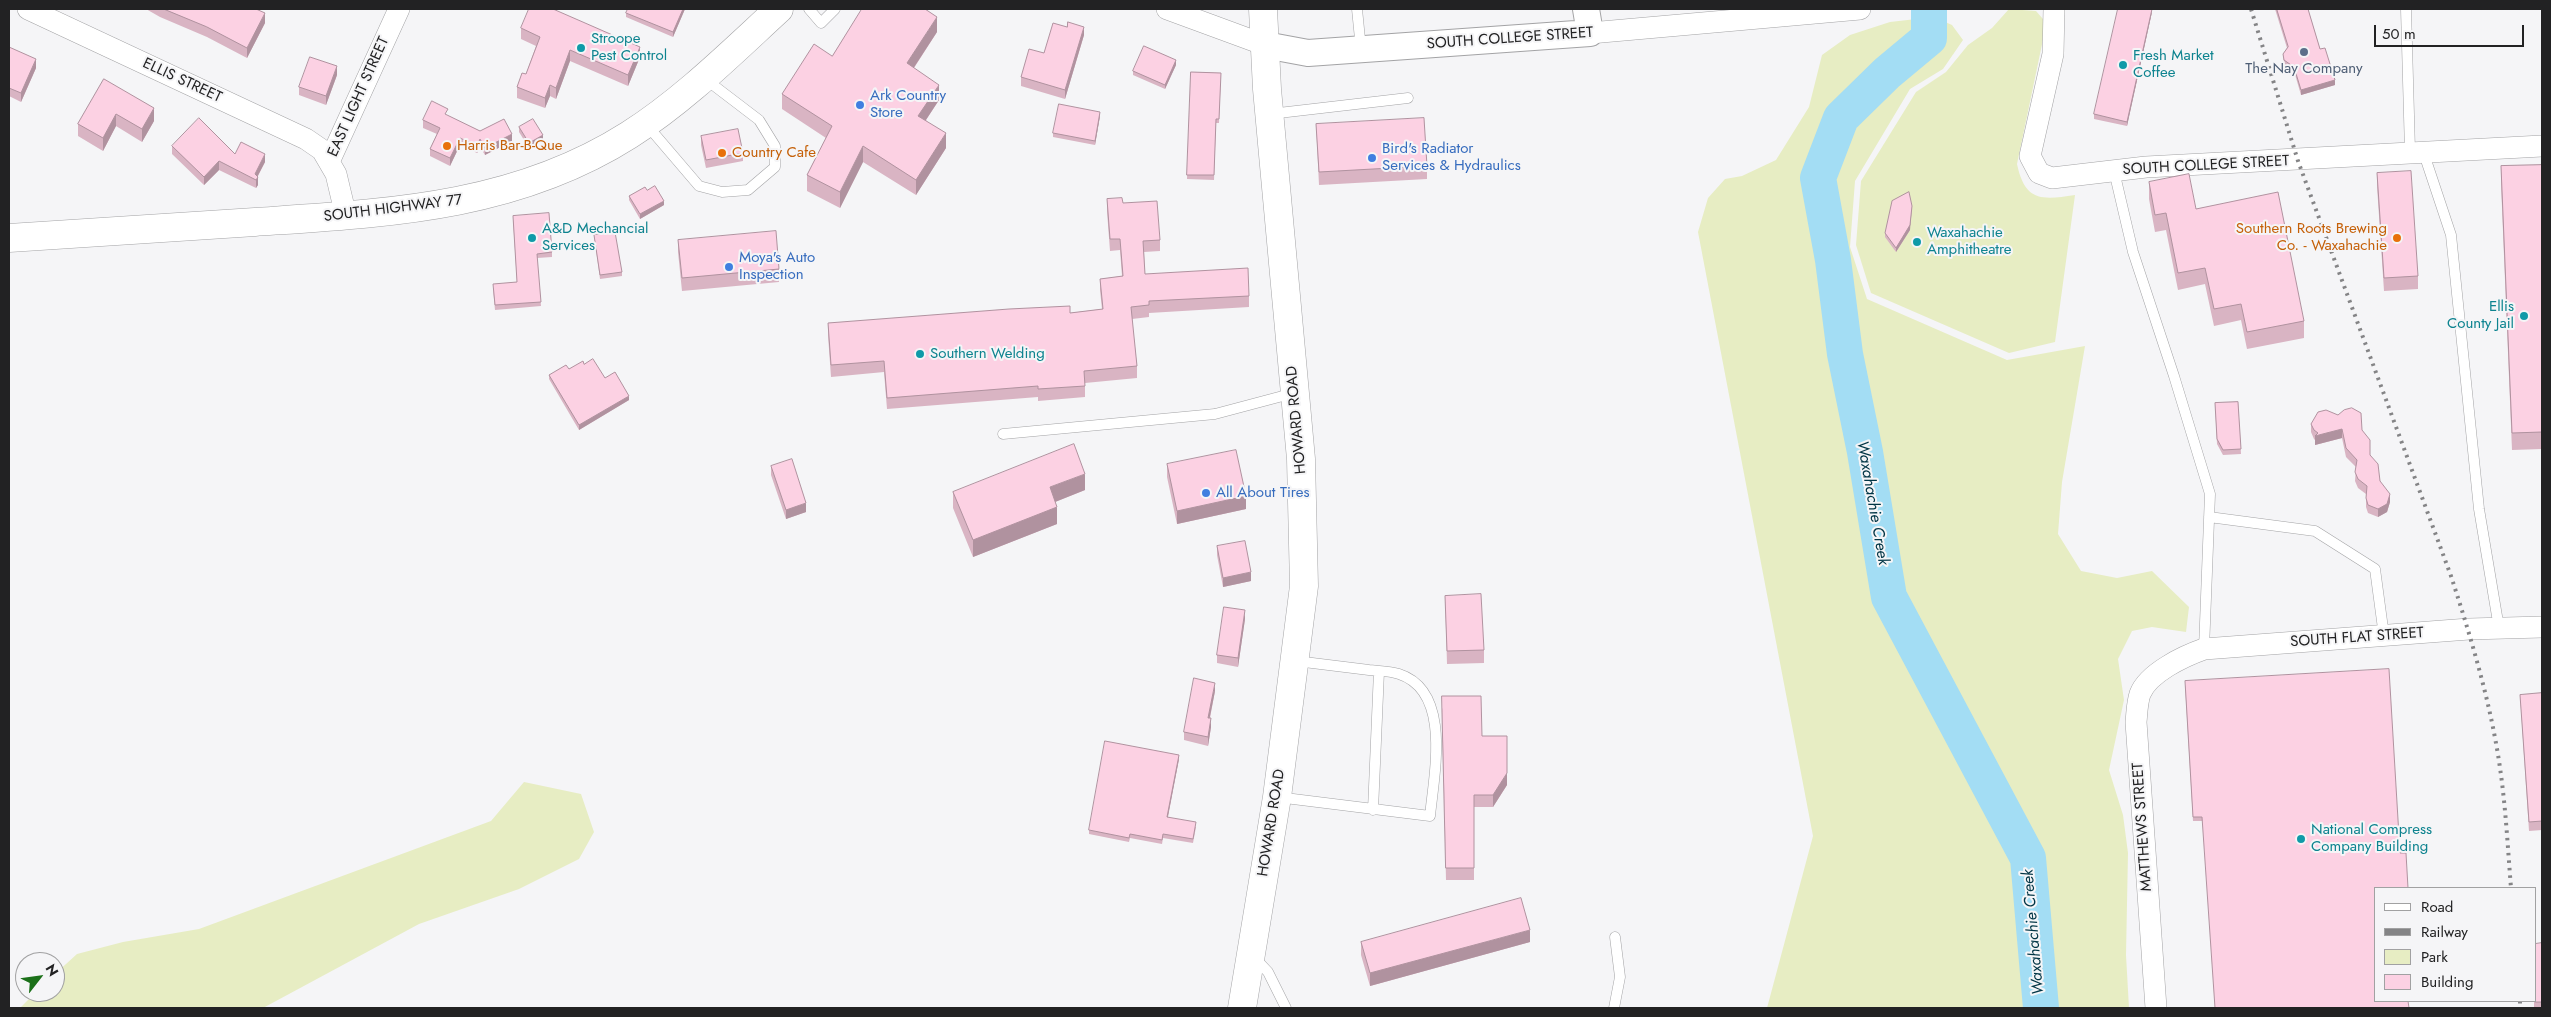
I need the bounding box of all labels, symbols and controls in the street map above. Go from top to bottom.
scale bar [2376,15,2526,47]
text: 50 m [2382,23,2416,45]
street label: SOUTH COLLEGE STREET [1426,24,1594,54]
place label: Stroope Pest Control [591,30,667,65]
street label: EAST LIGHT STREET [325,34,393,160]
marker: Stroope Pest Control [575,42,587,54]
marker: The Nay Company [2298,46,2310,58]
place label: Fresh Market Coffee [2133,47,2213,82]
street label: ELLIS STREET [140,55,224,107]
marker: Fresh Market Coffee [2117,59,2129,71]
place label: The Nay Company [2245,60,2363,78]
place label: Ark Country Store [870,87,946,122]
marker: Ark Country Store [854,99,866,111]
place label: Harris Bar-B-Que [457,137,563,155]
marker: Harris Bar-B-Que [441,140,453,152]
place label: Bird's Radiator Services & Hydraulics [1382,140,1521,175]
place label: Country Cafe [732,144,816,162]
marker: Country Cafe [716,147,728,159]
marker: Bird's Radiator Services & Hydraulics [1366,152,1378,164]
street label: SOUTH COLLEGE STREET [2122,153,2290,179]
street label: SOUTH HIGHWAY 77 [323,192,463,226]
place label: A&D Mechancial Services [542,220,648,255]
place label: Southern Roots Brewing Co. - Waxahachie [2236,220,2387,255]
place label: Waxahachie Amphitheatre [1927,224,2012,259]
marker: A&D Mechancial Services [526,232,538,244]
marker: Southern Roots Brewing Co. - Waxahachie [2391,232,2403,244]
marker: Waxahachie Amphitheatre [1911,236,1923,248]
place label: Moya's Auto Inspection [739,249,815,284]
marker: Moya's Auto Inspection [723,261,735,273]
place label: Ellis County Jail [2447,298,2514,333]
marker: Ellis County Jail [2518,310,2530,322]
place label: Southern Welding [930,345,1045,363]
marker: Southern Welding [914,348,926,360]
street label: HOWARD ROAD [1283,365,1311,475]
water label: Waxahachie Creek [1852,439,1892,567]
place label: All About Tires [1216,484,1309,502]
marker: All About Tires [1200,487,1212,499]
street label: SOUTH FLAT STREET [2290,624,2424,652]
street label: MATTHEWS STREET [2130,762,2156,892]
street label: HOWARD ROAD [1255,768,1289,878]
place label: National Compress Company Building [2311,821,2432,856]
marker: National Compress Company Building [2295,833,2307,845]
water label: Waxahachie Creek [2019,868,2049,996]
legend [2374,887,2536,1002]
text: Road [2421,896,2453,918]
text: Railway [2421,921,2468,943]
text: Park [2421,946,2448,968]
north arrow [15,952,65,1002]
text: N [41,960,64,980]
text: Building [2421,971,2473,993]

